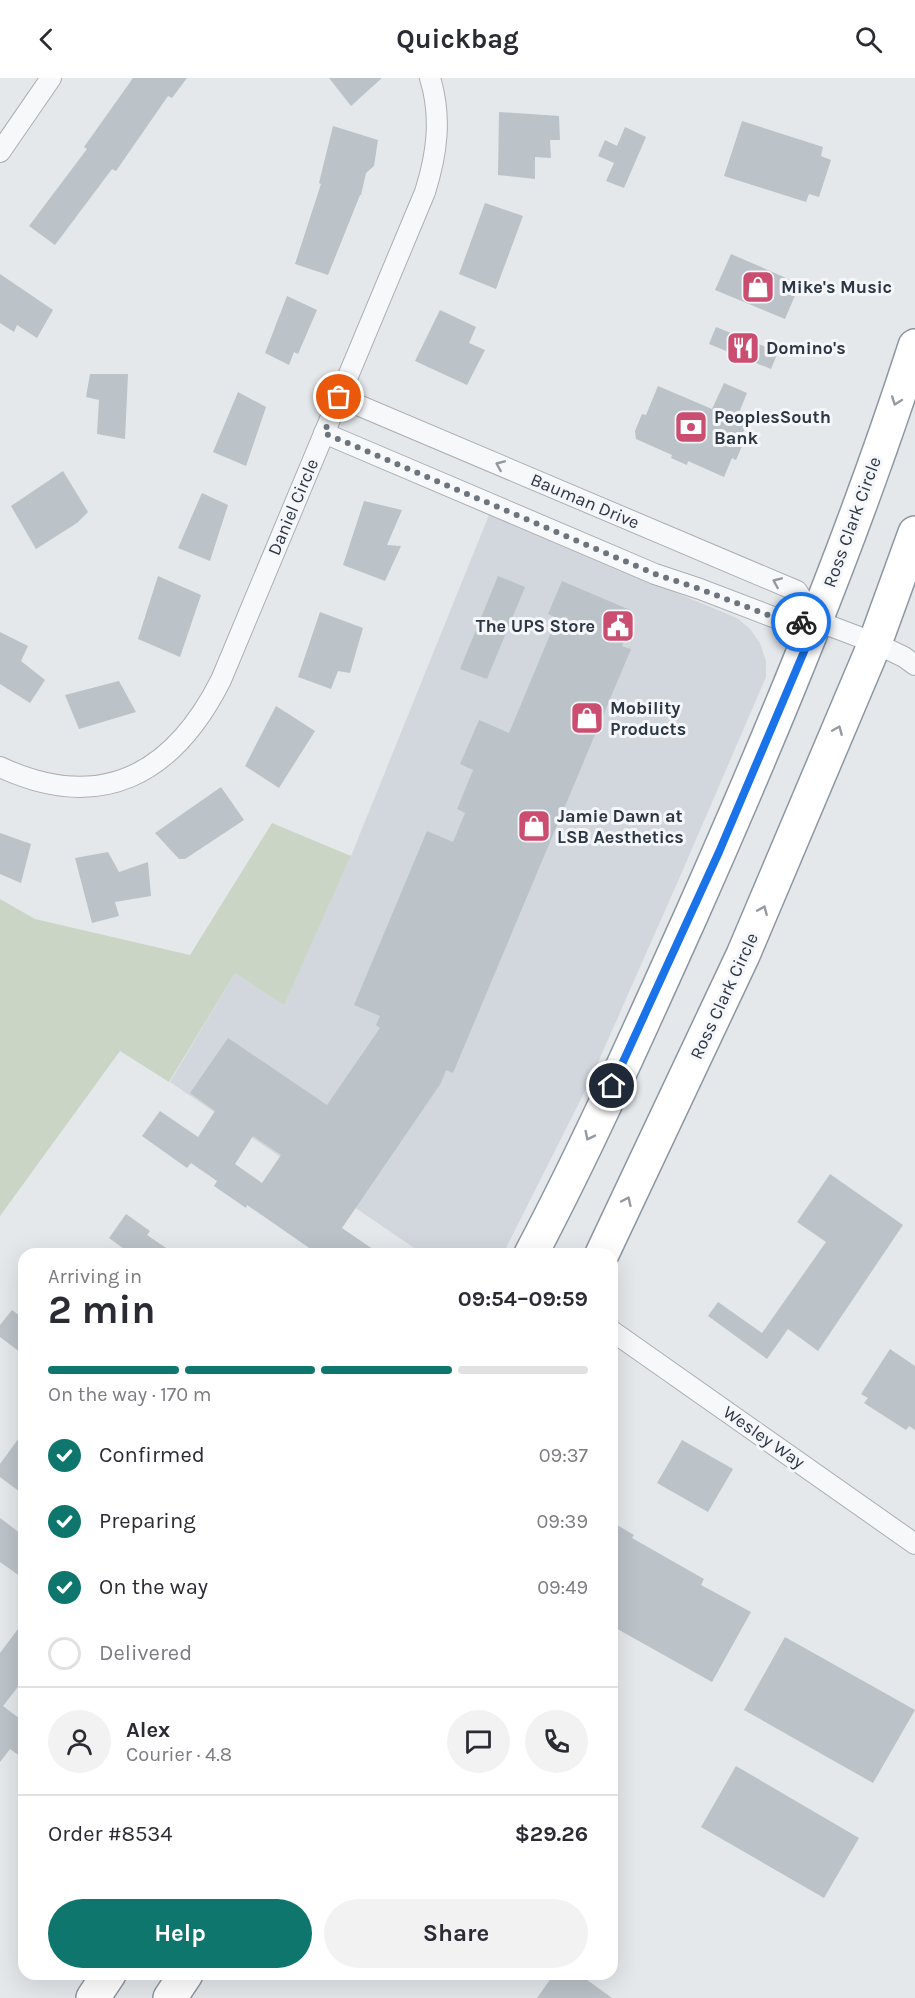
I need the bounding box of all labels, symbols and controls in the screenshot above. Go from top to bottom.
icon: back [30,23,63,56]
text: Quickbag [396,23,519,55]
icon: search [852,23,885,56]
shop icon: Mike's Music [740,269,776,305]
place label: Mike's Music [781,276,892,298]
restaurant icon: Domino's [725,330,761,366]
place label: Domino's [766,337,846,359]
pin [313,371,364,422]
icon: bag [322,380,355,413]
one-way arrow [891,395,904,406]
place label: PeoplesSouth Bank [714,406,831,449]
bank icon: PeoplesSouth Bank [673,409,709,445]
street label: Ross Clark Circle [818,454,886,590]
street label: Daniel Circle [263,455,323,559]
one-way arrow [496,460,507,472]
street label: Bauman Drive [527,468,643,534]
one-way arrow [772,577,783,589]
courier [771,592,831,652]
icon: bike [785,606,818,639]
public building icon: The UPS Store [600,608,636,644]
place label: The UPS Store [476,615,595,637]
place label: Mobility Products [610,697,686,740]
shop icon: Mobility Products [569,700,605,736]
one-way arrow [831,726,843,737]
place label: Jamie Dawn at LSB Aesthetics [557,805,684,848]
shop icon: Jamie Dawn at LSB Aesthetics [516,808,552,844]
one-way arrow [756,906,768,917]
street label: Ross Clark Circle [685,929,763,1063]
pin [586,1060,637,1111]
icon: home [595,1069,628,1102]
one-way arrow [584,1129,596,1140]
one-way arrow [620,1197,632,1208]
text: Arriving in [48,1265,142,1288]
text: 09:54–09:59 [458,1286,588,1312]
text: 2 min [48,1287,156,1333]
text: On the way · 170 m [48,1383,212,1406]
street label: Wesley Way [719,1401,810,1474]
icon: check [48,1439,81,1472]
text: Confirmed [99,1442,205,1468]
text: 09:37 [539,1444,588,1467]
icon: check [48,1505,81,1538]
text: Preparing [99,1508,196,1534]
text: 09:39 [537,1510,588,1533]
icon: check [48,1571,81,1604]
text: On the way [99,1574,208,1600]
text: 09:49 [537,1576,588,1599]
text: Delivered [99,1640,192,1666]
button: person [48,1710,111,1773]
button: chat [447,1710,510,1773]
button: phone [525,1710,588,1773]
text: Alex [126,1717,170,1743]
text: Courier · 4.8 [126,1743,232,1766]
text: Order #8534 [48,1821,173,1847]
text: $29.26 [515,1821,588,1847]
button: Help [48,1899,312,1968]
button: Share [324,1899,588,1968]

